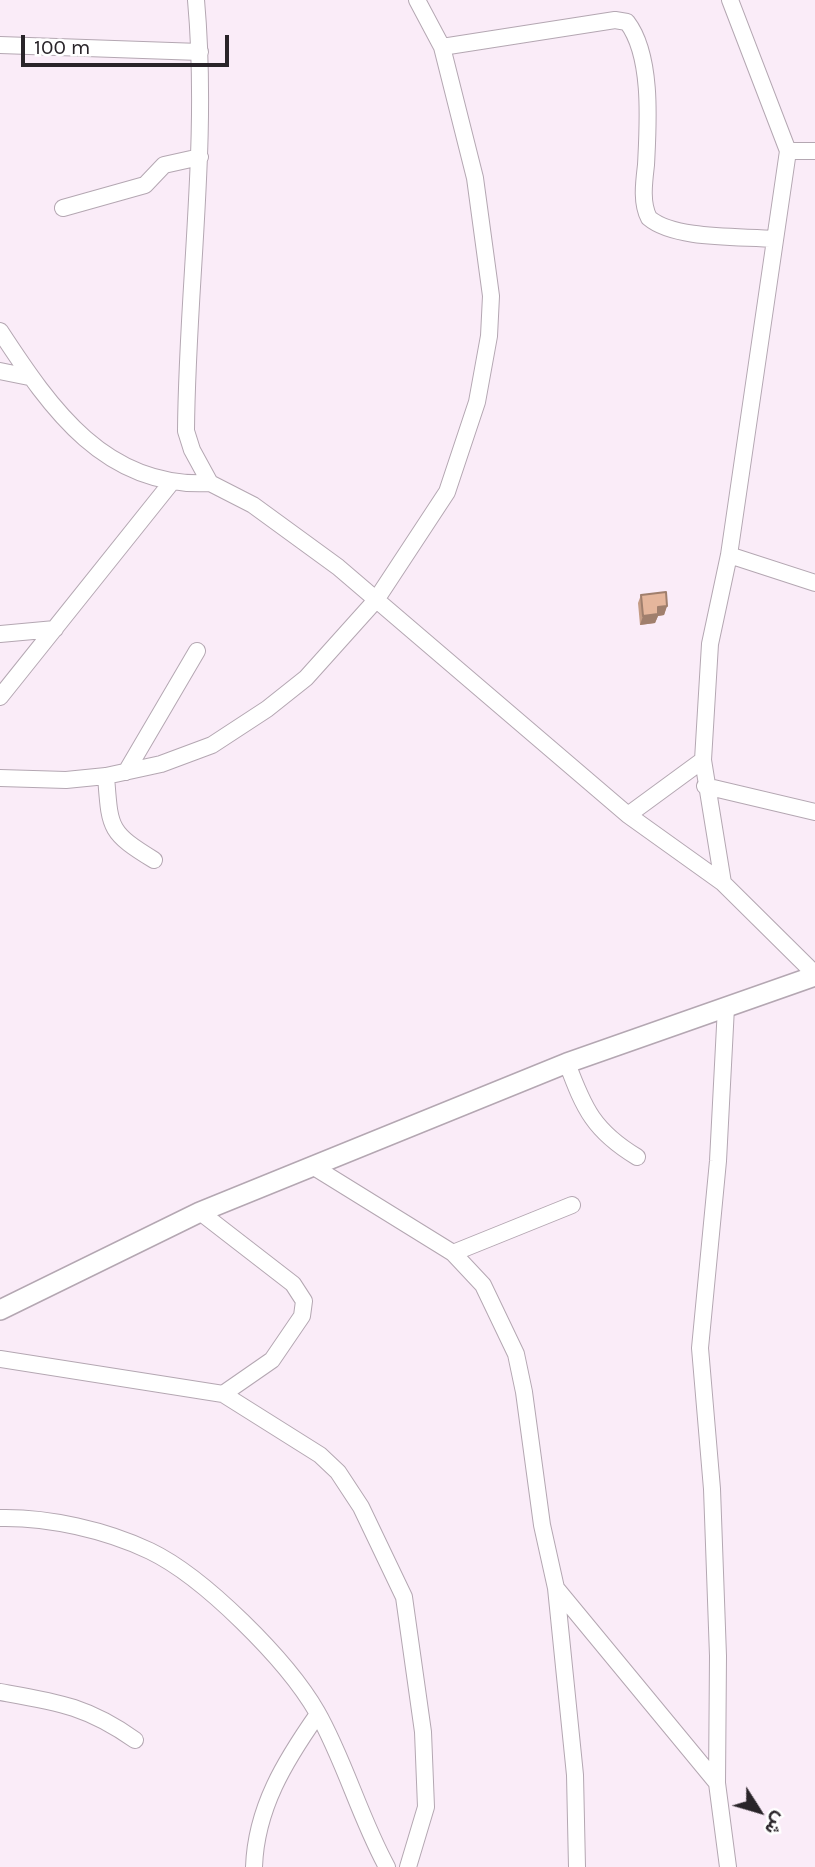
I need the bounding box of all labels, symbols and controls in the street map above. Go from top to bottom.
scale bar [24,21,233,65]
text: 100 m [34,35,91,59]
north arrow [724,1776,794,1846]
text: ش [760,1808,791,1839]

